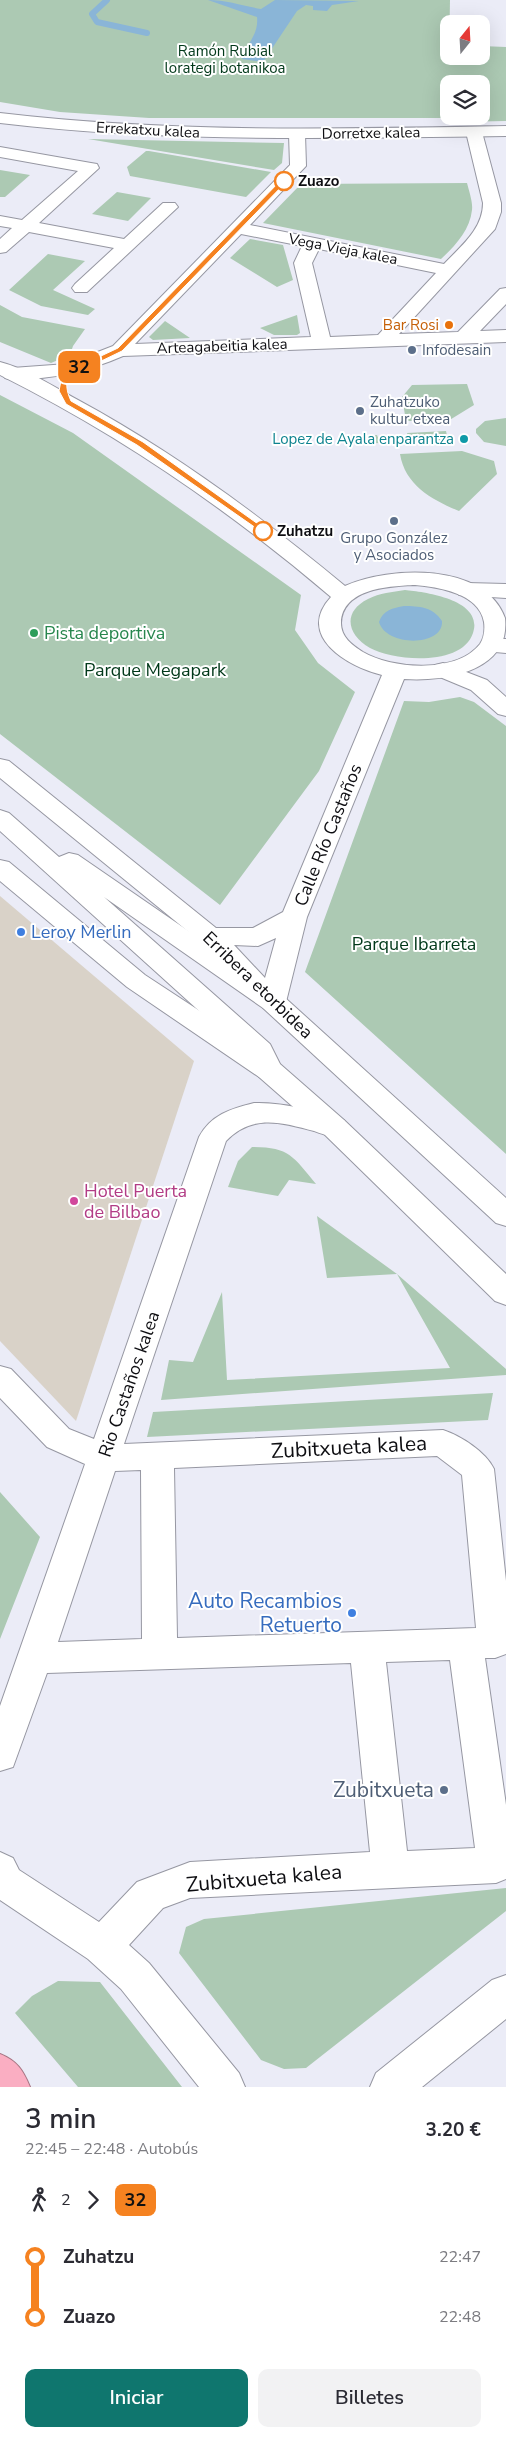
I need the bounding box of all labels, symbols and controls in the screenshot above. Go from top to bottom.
north arrow [440,15,490,65]
map controls [440,15,490,125]
park label: Ramón Rubial lorategi botanikoa [164,41,286,78]
button: layers [440,75,490,125]
street label: Errekatxu kalea [96,117,200,143]
street label: Dorretxe kalea [321,122,421,144]
marker: Zuazo [274,171,294,191]
place label: Zuazo [298,171,340,191]
street label: Vega Vieja kalea [286,228,399,269]
place label: Bar Rosi [383,315,439,335]
marker: Bar Rosi [443,319,455,331]
street label: Arteagabeitia kalea [156,334,288,358]
place label: Infodesain [422,340,491,360]
marker: Infodesain [406,344,418,356]
line badge: 32 [56,351,102,383]
text: 32 [68,355,90,379]
place label: Zuhatzuko kultur etxea [370,392,450,429]
marker: Zuhatzuko kultur etxea [354,405,366,417]
place label: Lopez de Ayala enparantza [272,429,454,449]
marker: Lopez de Ayala enparantza [458,433,470,445]
marker: Grupo González y Asociados [388,515,400,527]
marker: Zuhatzu [253,521,273,541]
place label: Zuhatzu [277,521,333,541]
place label: Grupo González y Asociados [340,528,448,565]
place label: Pista deportiva [44,621,165,645]
marker: Pista deportiva [28,627,40,639]
park label: Parque Megapark [84,658,227,682]
street label: Calle Río Castaños [288,760,368,910]
place label: Leroy Merlin [31,920,131,944]
marker: Leroy Merlin [15,926,27,938]
street label: Erribera etorbidea [198,926,318,1044]
park label: Parque Ibarreta [352,932,476,956]
place label: Hotel Puerta de Bilbao [84,1179,187,1224]
marker: Hotel Puerta de Bilbao [68,1195,80,1207]
street label: Rio Castaños kalea [93,1308,165,1460]
street label: Zubitxueta kalea [270,1429,428,1465]
place label: Auto Recambios Retuerto [188,1587,342,1639]
marker: Auto Recambios Retuerto [346,1607,358,1619]
place label: Zubitxueta [333,1776,434,1804]
marker: Zubitxueta [438,1784,450,1796]
street label: Zubitxueta kalea [185,1857,343,1899]
text: 3 min [25,2100,96,2138]
text: 3.20 € [426,2117,481,2143]
text: 22:45 – 22:48 · Autobús [25,2138,198,2160]
icon: walk [25,2186,53,2214]
icon: forward [79,2186,107,2214]
text: 32 [125,2188,146,2212]
text: 2 [61,2189,71,2211]
text: Zuhatzu [63,2244,134,2270]
text: 22:47 [439,2246,481,2268]
text: Zuazo [63,2304,115,2330]
text: 22:48 [439,2306,481,2328]
button: Iniciar [25,2369,248,2427]
button: Billetes [258,2369,481,2427]

